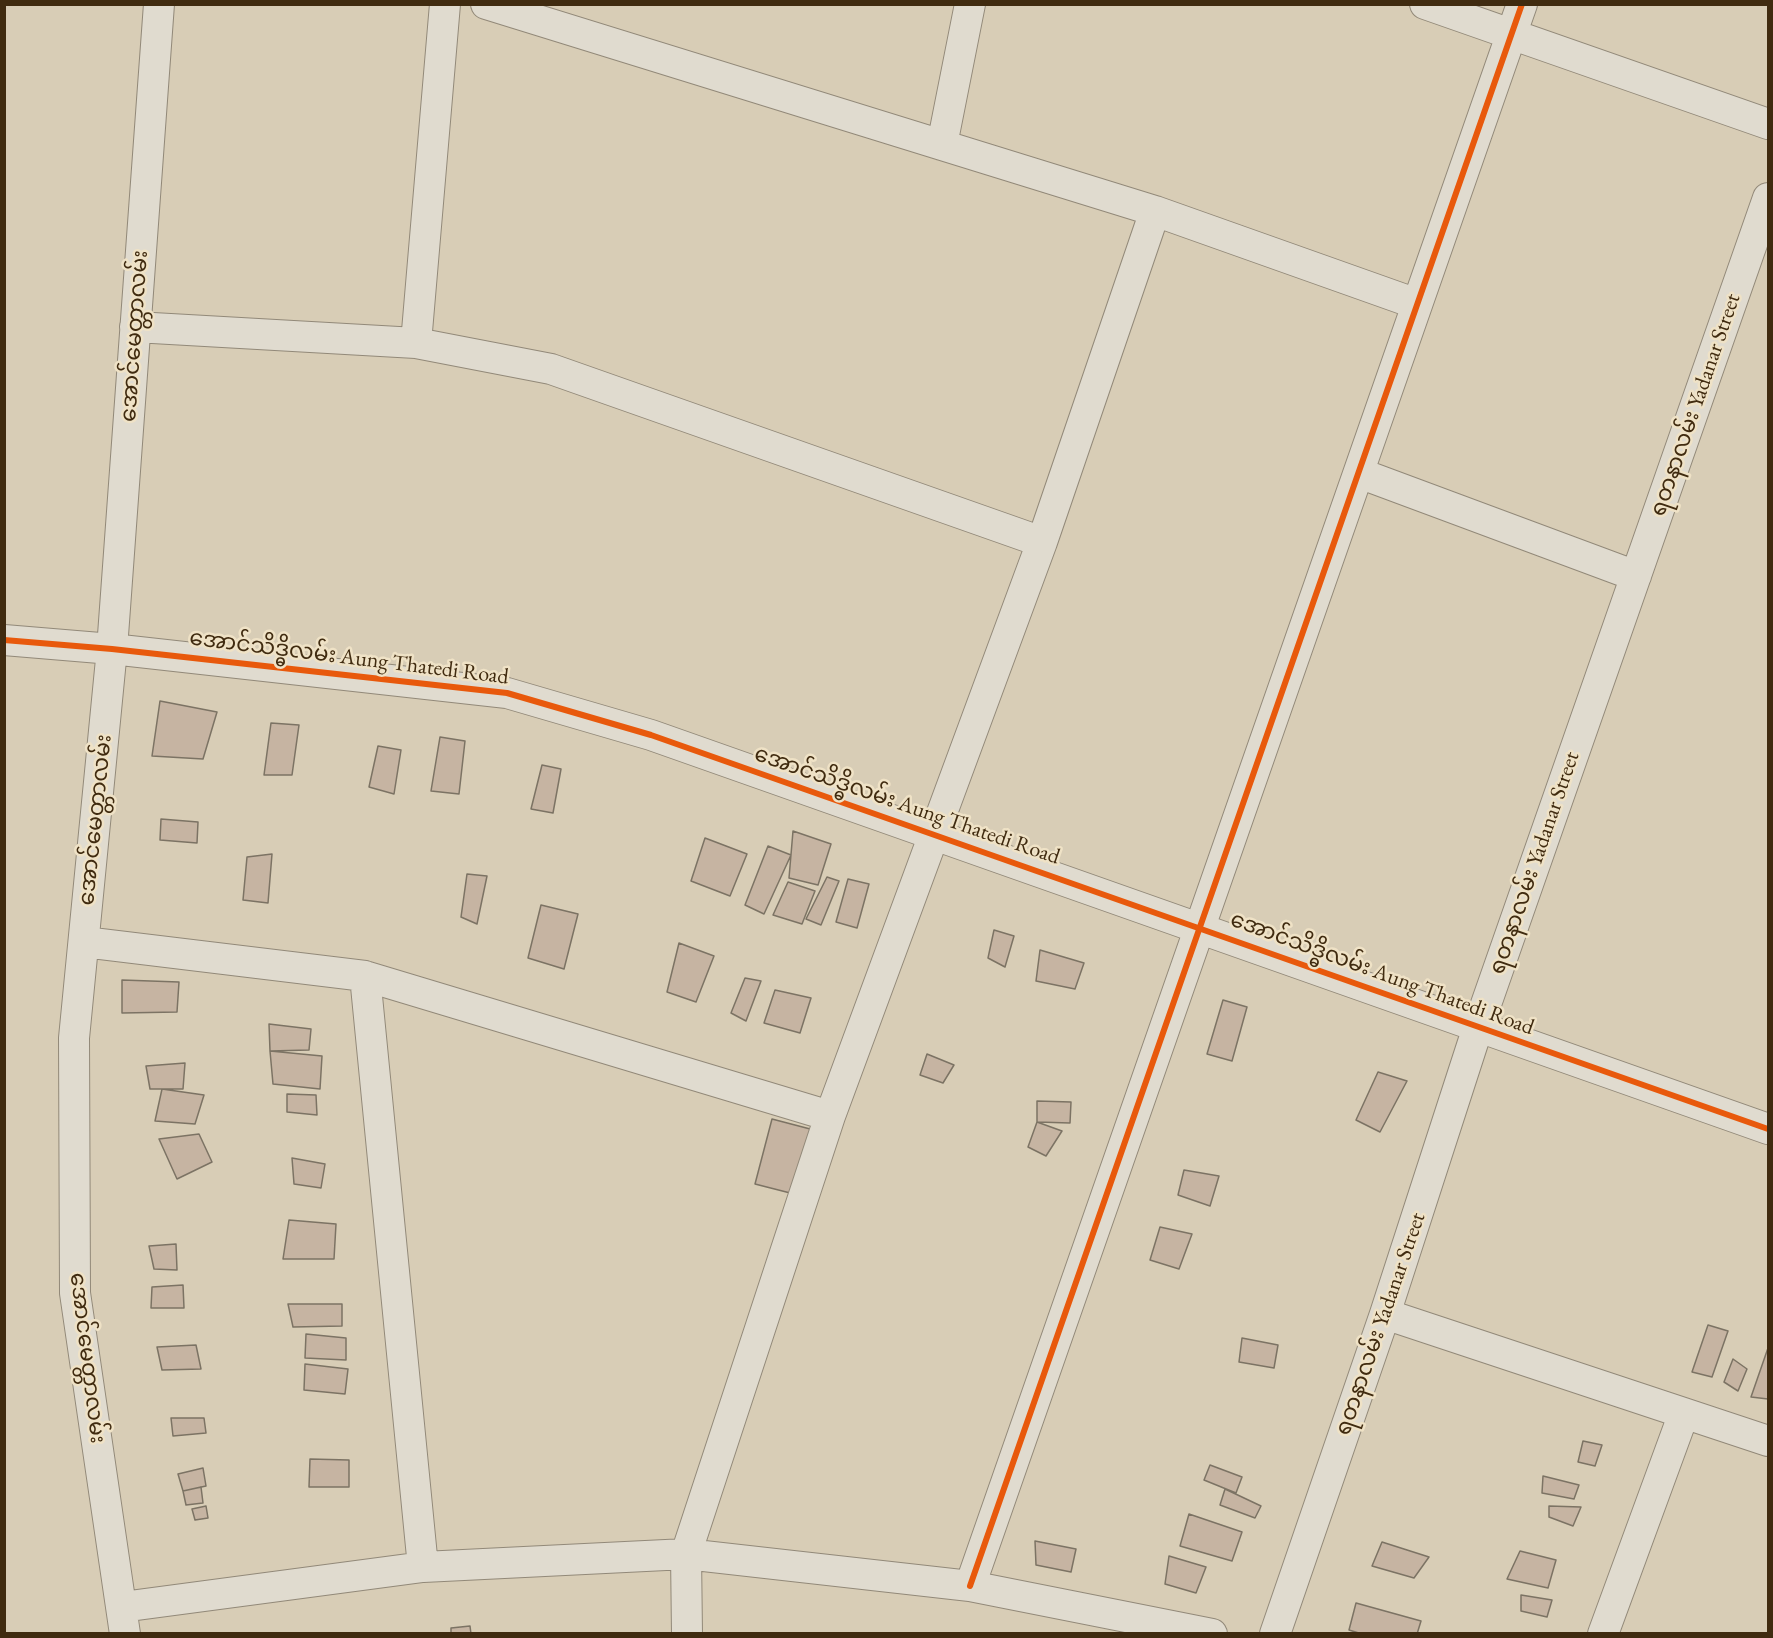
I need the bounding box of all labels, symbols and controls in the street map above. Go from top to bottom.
street label: အောင်မေတ္တာလမ်း [116,249,154,423]
street label: ရတနာလမ်း Yadanar Street [1645,290,1747,520]
street label: အောင်သိဒ္ဓိလမ်း Aung Thatedi Road [188,625,510,691]
street label: အောင်မေတ္တာလမ်း [74,733,118,907]
street label: အောင်သိဒ္ဓိလမ်း Aung Thatedi Road [751,741,1063,871]
street label: ရတနာလမ်း Yadanar Street [1484,748,1586,978]
street label: အောင်သိဒ္ဓိလမ်း Aung Thatedi Road [1226,907,1538,1041]
street label: ရတနာလမ်း Yadanar Street [1330,1209,1432,1439]
street label: အောင်မေတ္တာလမ်း [63,1271,111,1445]

